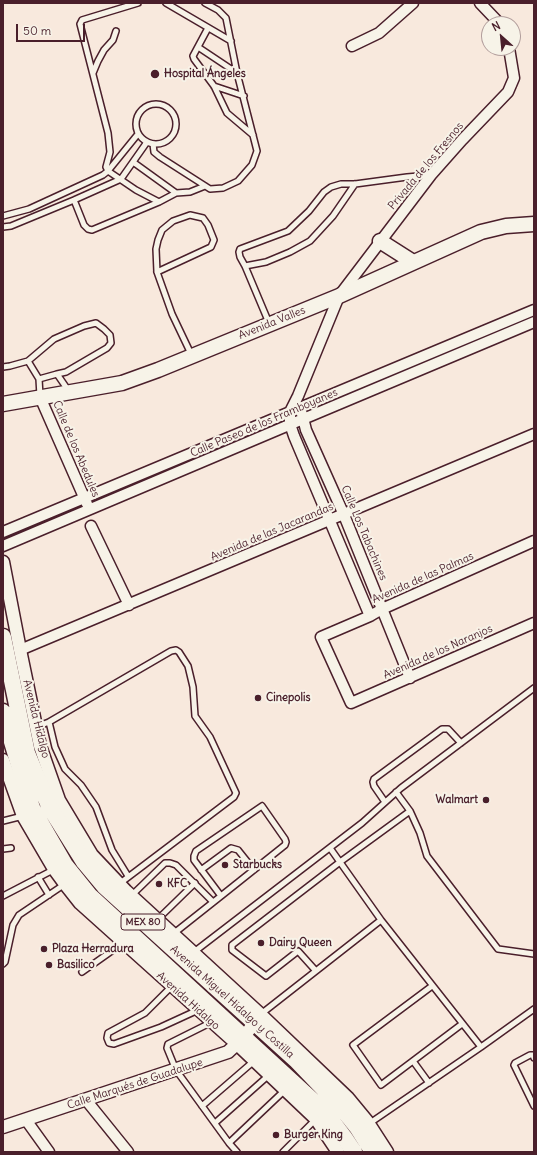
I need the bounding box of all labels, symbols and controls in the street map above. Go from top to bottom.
scale bar [18,16,87,42]
north arrow [481,16,521,56]
text: N [489,18,503,34]
text: 50 m [23,23,51,38]
place label: Hospital Ángeles [164,67,246,81]
marker: Hospital Ángeles [149,68,161,80]
street label: Privada de los Fresnos [386,120,466,212]
street label: Avenida Valles [237,304,307,342]
street label: Calle Paseo de los Framboyanes [188,386,340,460]
street label: Calle de los Abedules [50,399,102,499]
street label: Calle Los Tabachines [338,484,390,582]
street label: Avenida de las Jacarandas [209,500,335,564]
street label: Avenida de las Palmas [370,550,476,606]
street label: Avenida de los Naranjos [381,622,495,682]
street label: Avenida Hidalgo [20,678,52,760]
place label: Cinepolis [266,691,310,705]
marker: Cinepolis [253,693,263,703]
place label: Walmart [435,793,478,807]
marker: Walmart [481,795,491,805]
place label: Starbucks [233,858,282,872]
marker: Starbucks [220,860,230,870]
place label: KFC [167,877,187,891]
marker: KFC [154,879,164,889]
road number: MEX 80 [121,914,165,930]
place label: Dairy Queen [269,936,332,950]
marker: Dairy Queen [256,938,266,948]
place label: Plaza Herradura [52,942,134,956]
street label: Avenida Miguel Hidalgo y Costilla [167,943,297,1061]
marker: Plaza Herradura [39,944,49,954]
place label: Basilico [57,958,95,972]
marker: Basilico [44,960,54,970]
street label: Avenida Hidalgo [154,969,222,1033]
street label: Calle Marqués de Guadalupe [66,1056,204,1112]
place label: Burger King [284,1128,343,1142]
marker: Burger King [271,1130,281,1140]

